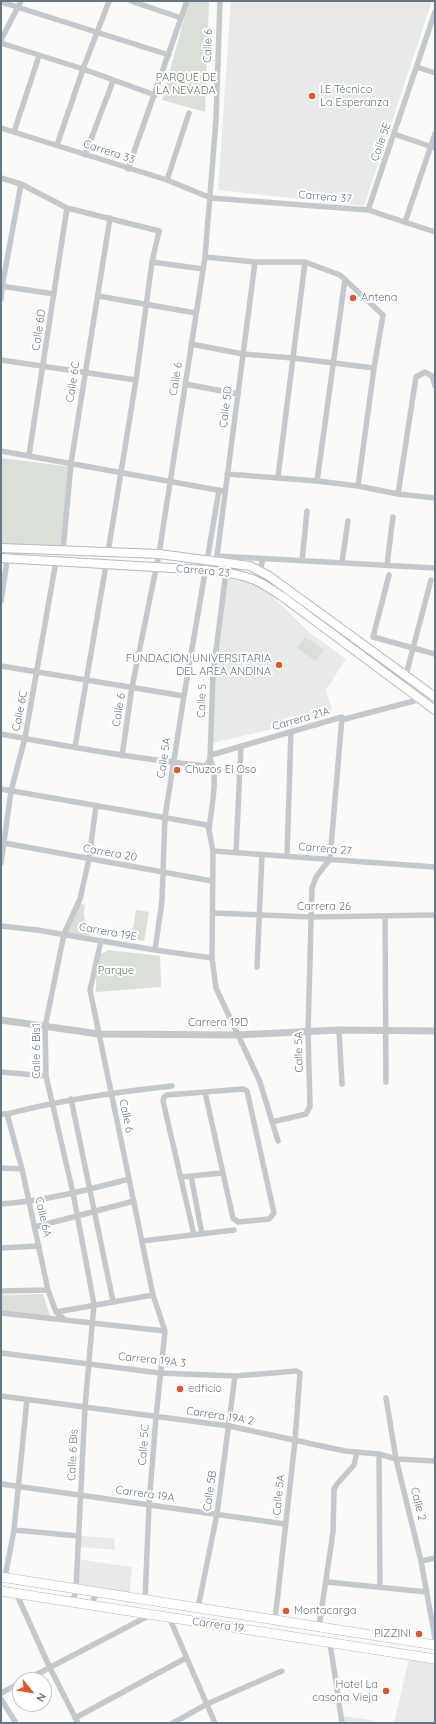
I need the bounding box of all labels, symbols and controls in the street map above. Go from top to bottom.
street label: Calle 6 [201,29,215,63]
park label: PARQUE DE LA NEVADA [156,71,216,97]
place label: I.E Técnico La Esperanza [320,83,389,109]
marker: I.E Técnico La Esperanza [307,91,317,101]
street label: Calle 5E [368,121,394,163]
street label: Carrera 33 [81,137,137,167]
street label: Carrera 37 [298,188,352,206]
place label: Antena [361,291,397,305]
marker: Antena [348,293,358,303]
street label: Calle 6D [30,308,48,352]
street label: Calle 6C [63,361,83,403]
street label: Calle 6 [167,361,185,397]
street label: Calle 5D [217,385,235,429]
street label: Carrera 23 [176,562,230,580]
place label: FUNDACION UNIVERSITARIA DEL AREA ANDINA [126,652,271,678]
marker: FUNDACION UNIVERSITARIA DEL AREA ANDINA [274,660,284,670]
street label: Calle 5 [195,684,209,718]
street label: Calle 6C [10,690,30,732]
street label: Calle 6 [110,692,128,728]
street label: Carrera 21A [271,704,331,734]
street label: Calle 5A [154,737,174,779]
place label: Chuzos El Oso [185,763,257,777]
marker: Chuzos El Oso [172,765,182,775]
street label: Carrera 27 [298,840,352,858]
street label: Carrera 20 [82,842,138,864]
street label: Carrera 26 [297,900,351,914]
street label: Carrera 19E [78,920,138,944]
park label: Parque [98,964,134,978]
street label: Carrera 19D [188,1016,248,1030]
street label: Calle 6 Bis1 [30,1023,44,1079]
street label: Calle 5A [292,1031,306,1073]
street label: Calle 6 [116,1098,136,1134]
street label: Calle 6A [32,1196,54,1238]
street label: Carrera 19A 3 [117,1350,187,1370]
place label: edficio [188,1382,222,1396]
marker: edficio [175,1384,185,1394]
street label: Carrera 19A 2 [185,1404,255,1428]
street label: Calle 5C [136,1424,152,1466]
street label: Calle 6 Bis [65,1429,81,1481]
street label: Calle 5B [201,1470,219,1512]
street label: Calle 5A [270,1474,288,1516]
street label: Carrera 19A [115,1483,175,1505]
street label: Calle 2 [407,1486,429,1522]
place label: Montacarga [294,1604,356,1618]
marker: Montacarga [281,1606,291,1616]
street label: Carrera 19 [191,1615,245,1635]
place label: PIZZINI [374,1627,411,1641]
marker: PIZZINI [414,1629,424,1639]
north arrow [12,1672,52,1712]
place label: Hotel La casona Vieja [312,1678,378,1704]
marker: Hotel La casona Vieja [381,1686,391,1696]
text: N [33,1690,50,1705]

